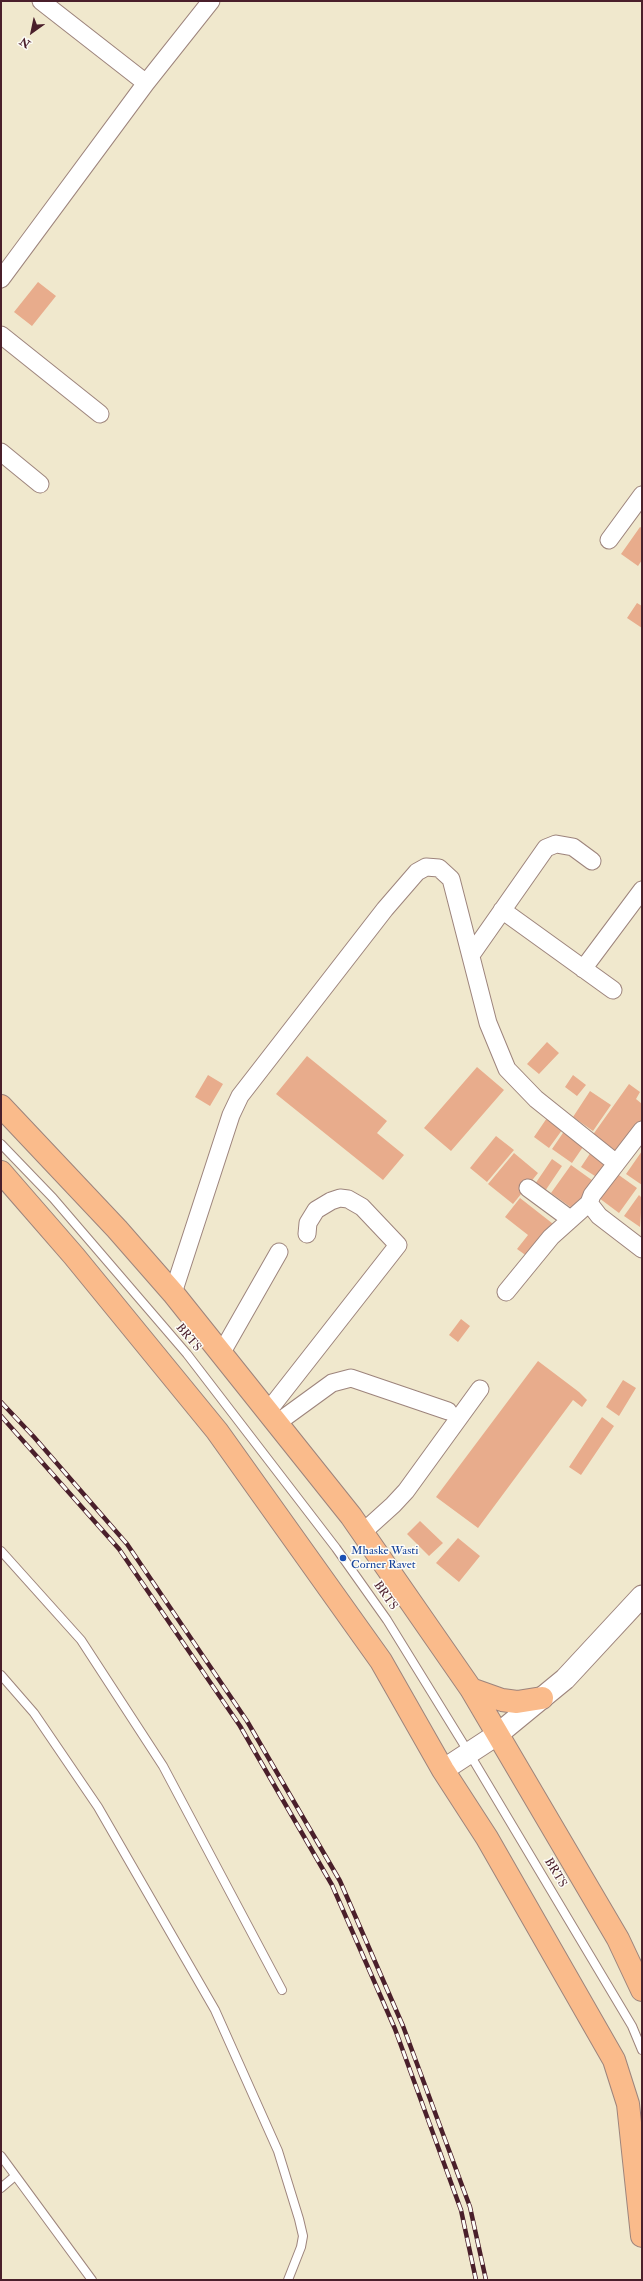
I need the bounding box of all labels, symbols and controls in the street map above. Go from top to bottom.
north arrow [12,12,52,52]
text: N [18,34,33,51]
street label: BRTS [172,1321,204,1355]
place label: Mhaske Wasti Corner Ravet [351,1544,418,1572]
marker: Mhaske Wasti Corner Ravet [338,1553,348,1563]
street label: BRTS [370,1579,400,1613]
street label: BRTS [541,1856,569,1890]

